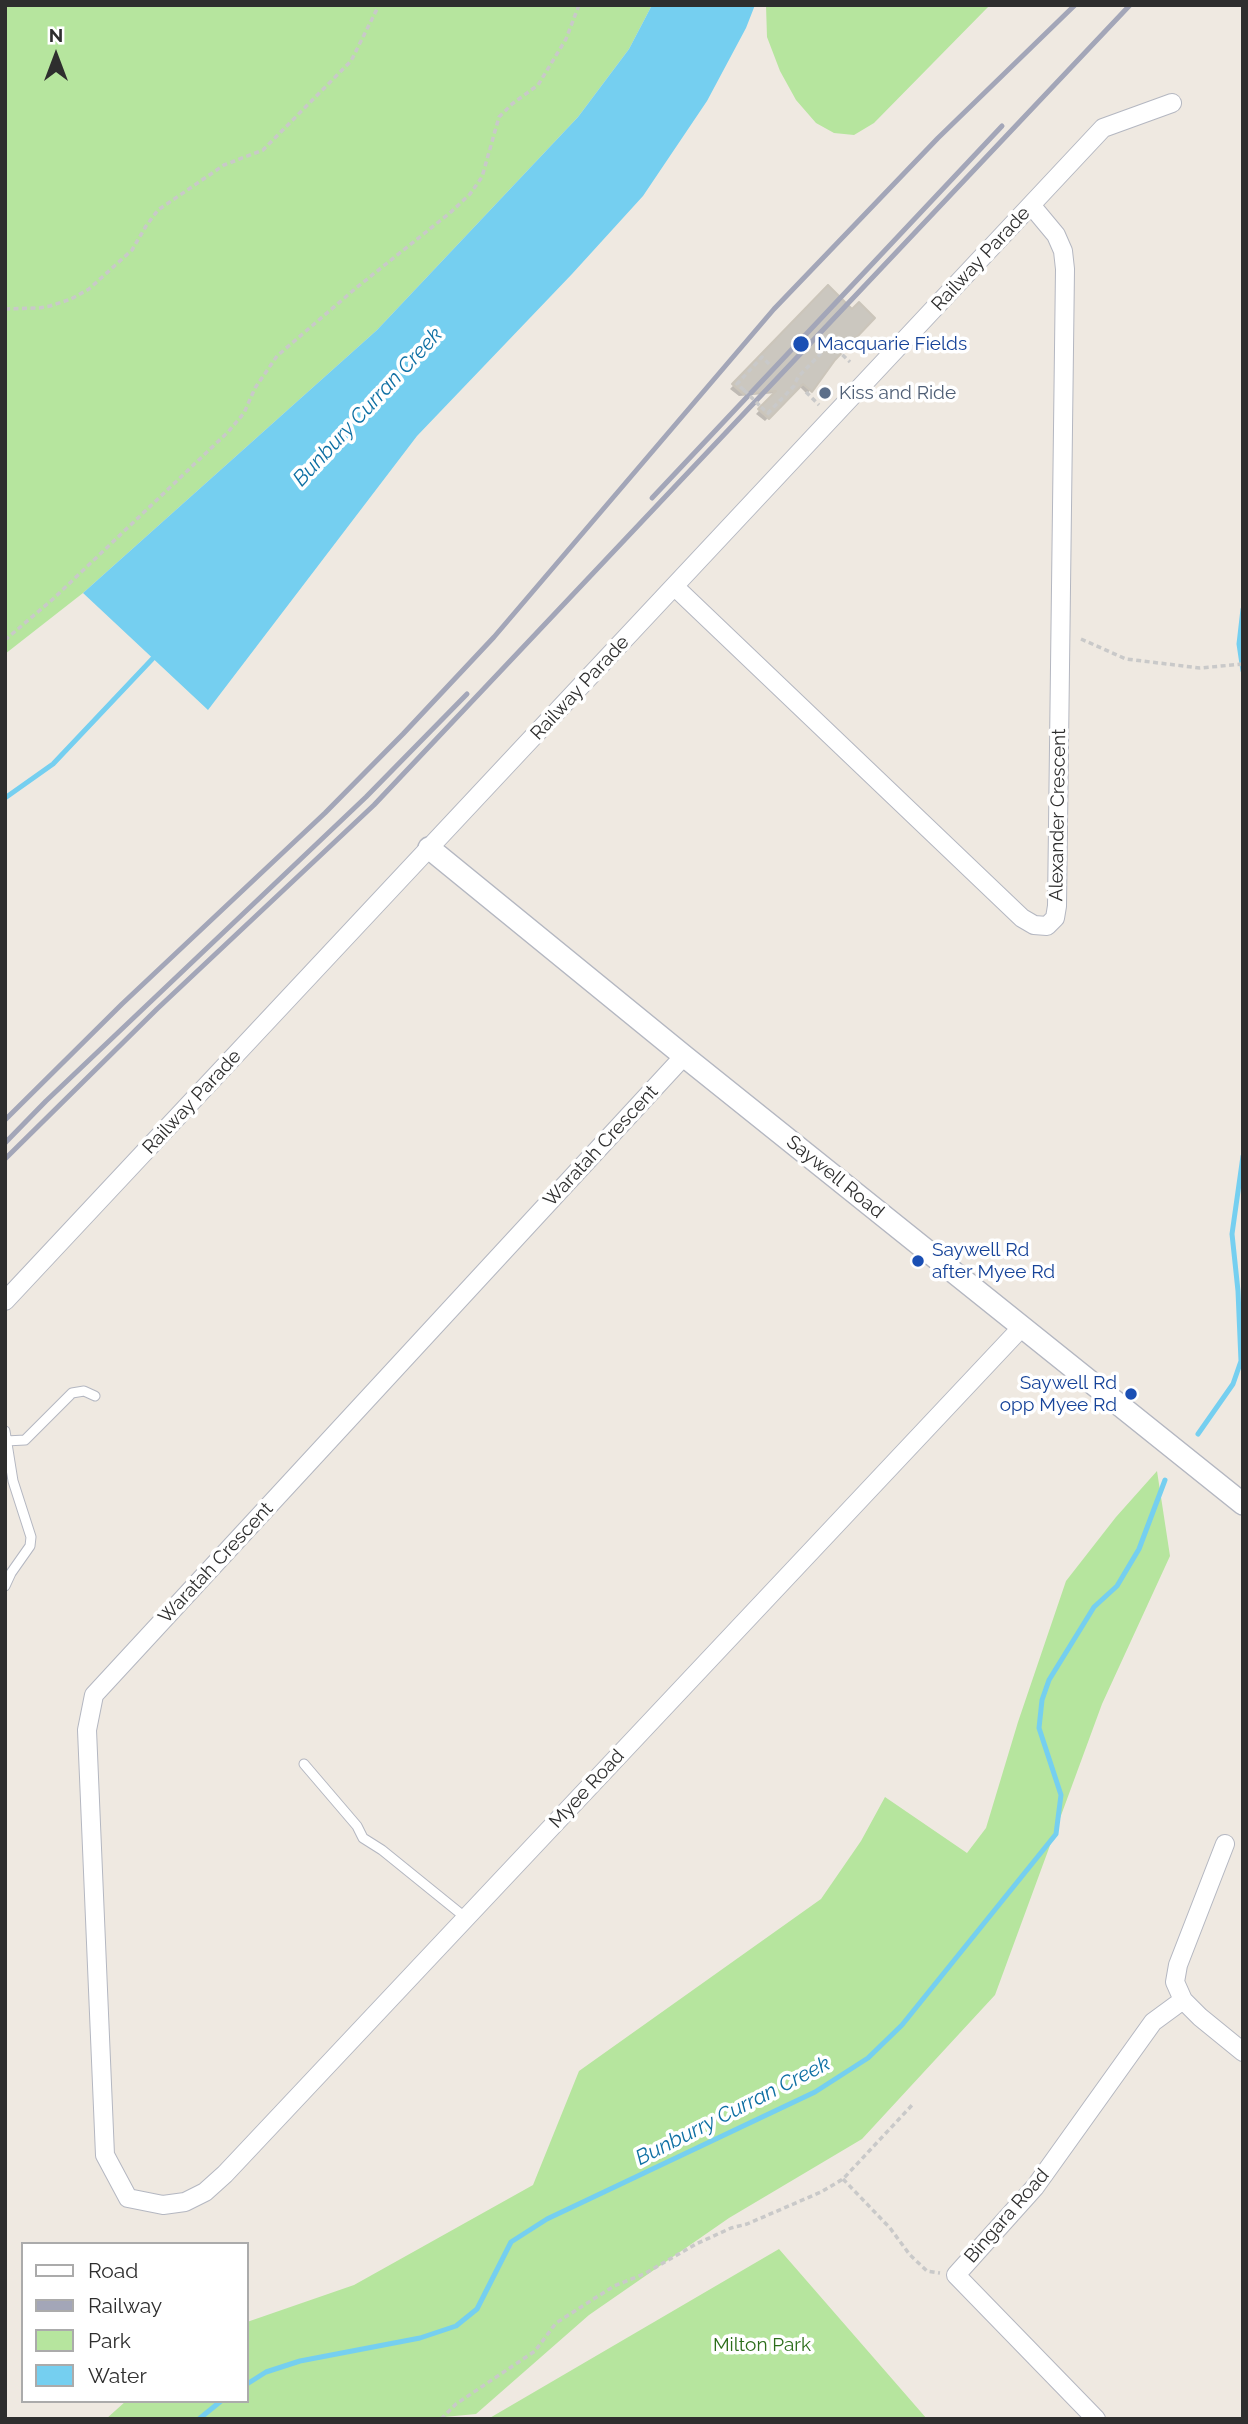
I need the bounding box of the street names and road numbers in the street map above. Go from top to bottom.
street label: Railway Parade [927,202,1035,316]
street label: Railway Parade [526,631,634,745]
street label: Alexander Crescent [1045,728,1071,902]
street label: Railway Parade [138,1045,246,1159]
street label: Waratah Crescent [539,1081,663,1211]
street label: Saywell Road [782,1131,888,1223]
street label: Waratah Crescent [154,1498,278,1628]
street label: Myee Road [545,1745,629,1833]
street label: Bingara Road [960,2164,1054,2268]

